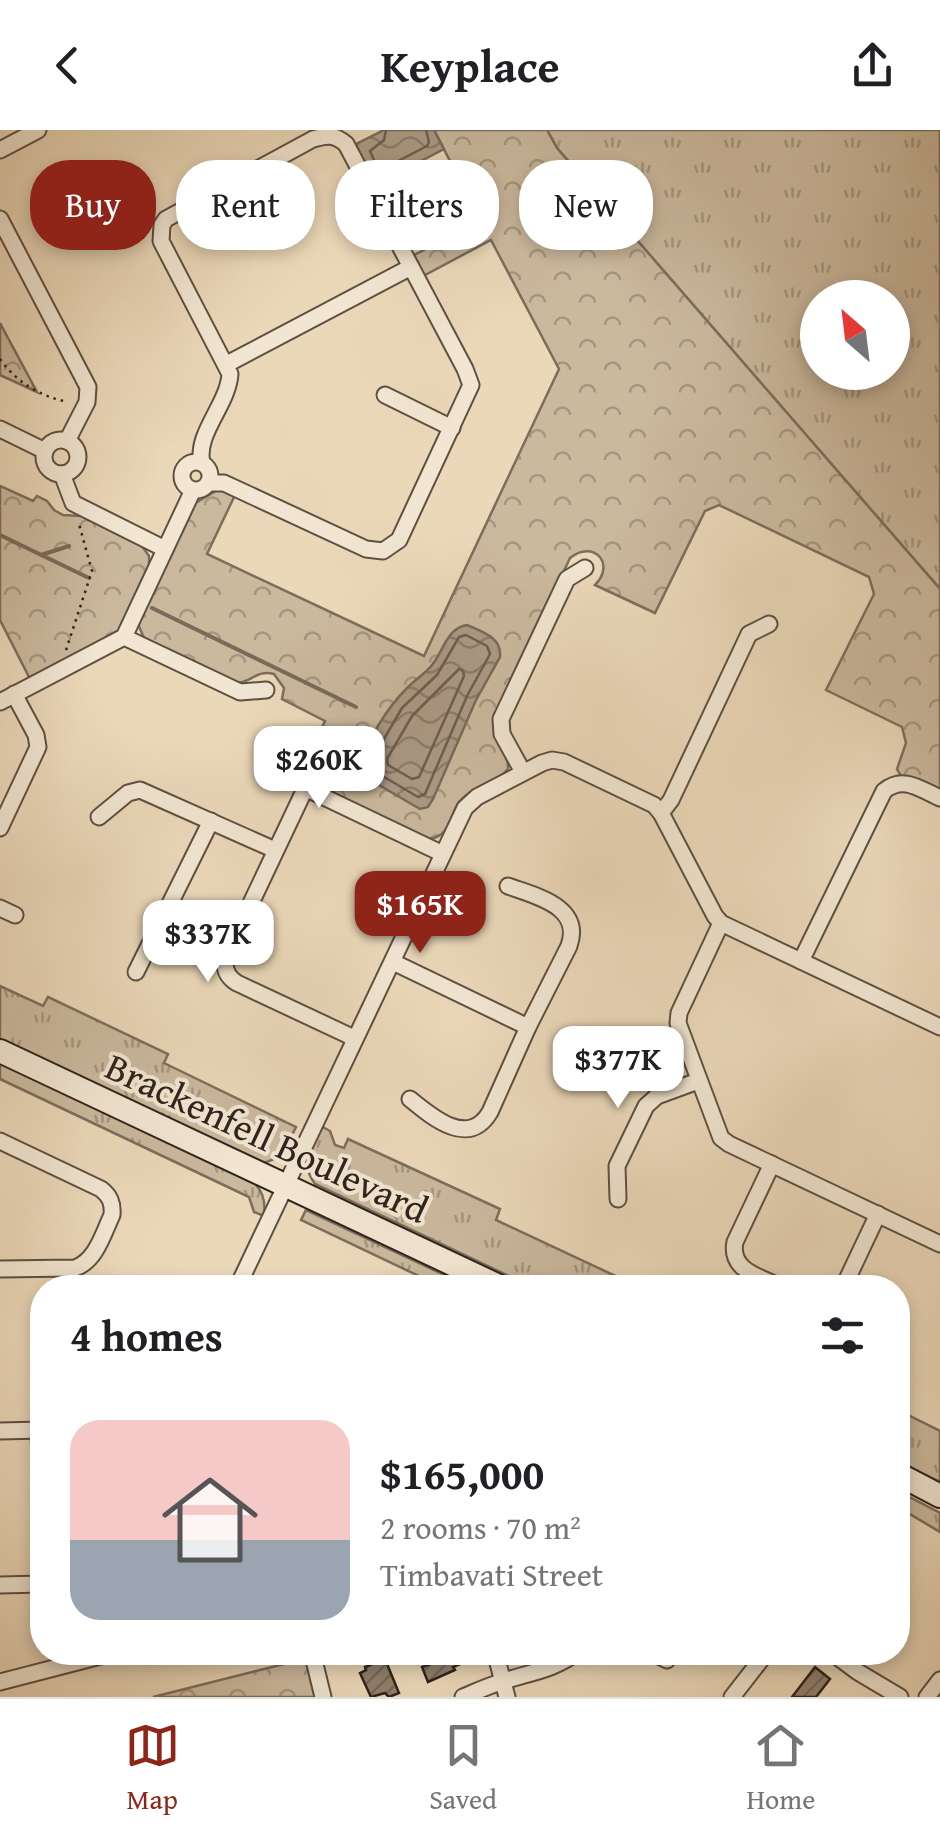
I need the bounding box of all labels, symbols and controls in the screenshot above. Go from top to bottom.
text: Keyplace [380,33,560,98]
icon: back [40,38,95,93]
icon: share [845,38,900,93]
chip: Buy [30,160,156,250]
chip: Rent [176,160,315,250]
chip: Filters [335,160,499,250]
chip: New [519,160,653,250]
north arrow [800,280,910,390]
map controls [800,280,910,390]
pin: $260K [249,726,389,811]
text: $260K [276,735,362,782]
pin: $165K [350,871,490,956]
text: $165K [377,880,463,927]
pin: $337K [138,900,278,985]
text: $337K [165,909,251,956]
pin: $377K [548,1026,688,1111]
text: $377K [575,1035,661,1082]
street label: Brackenfell Boulevard [97,1038,439,1237]
text: 4 homes [70,1305,223,1366]
icon: filters [815,1308,870,1363]
text: $165,000 [380,1443,544,1504]
icon: home [150,1460,270,1580]
text: 2 rooms · 70 m² [380,1504,581,1551]
text: Timbavati Street [380,1551,603,1598]
tab: Map [125,1718,180,1819]
tab: Saved [429,1718,497,1819]
tab: Home [746,1718,815,1819]

